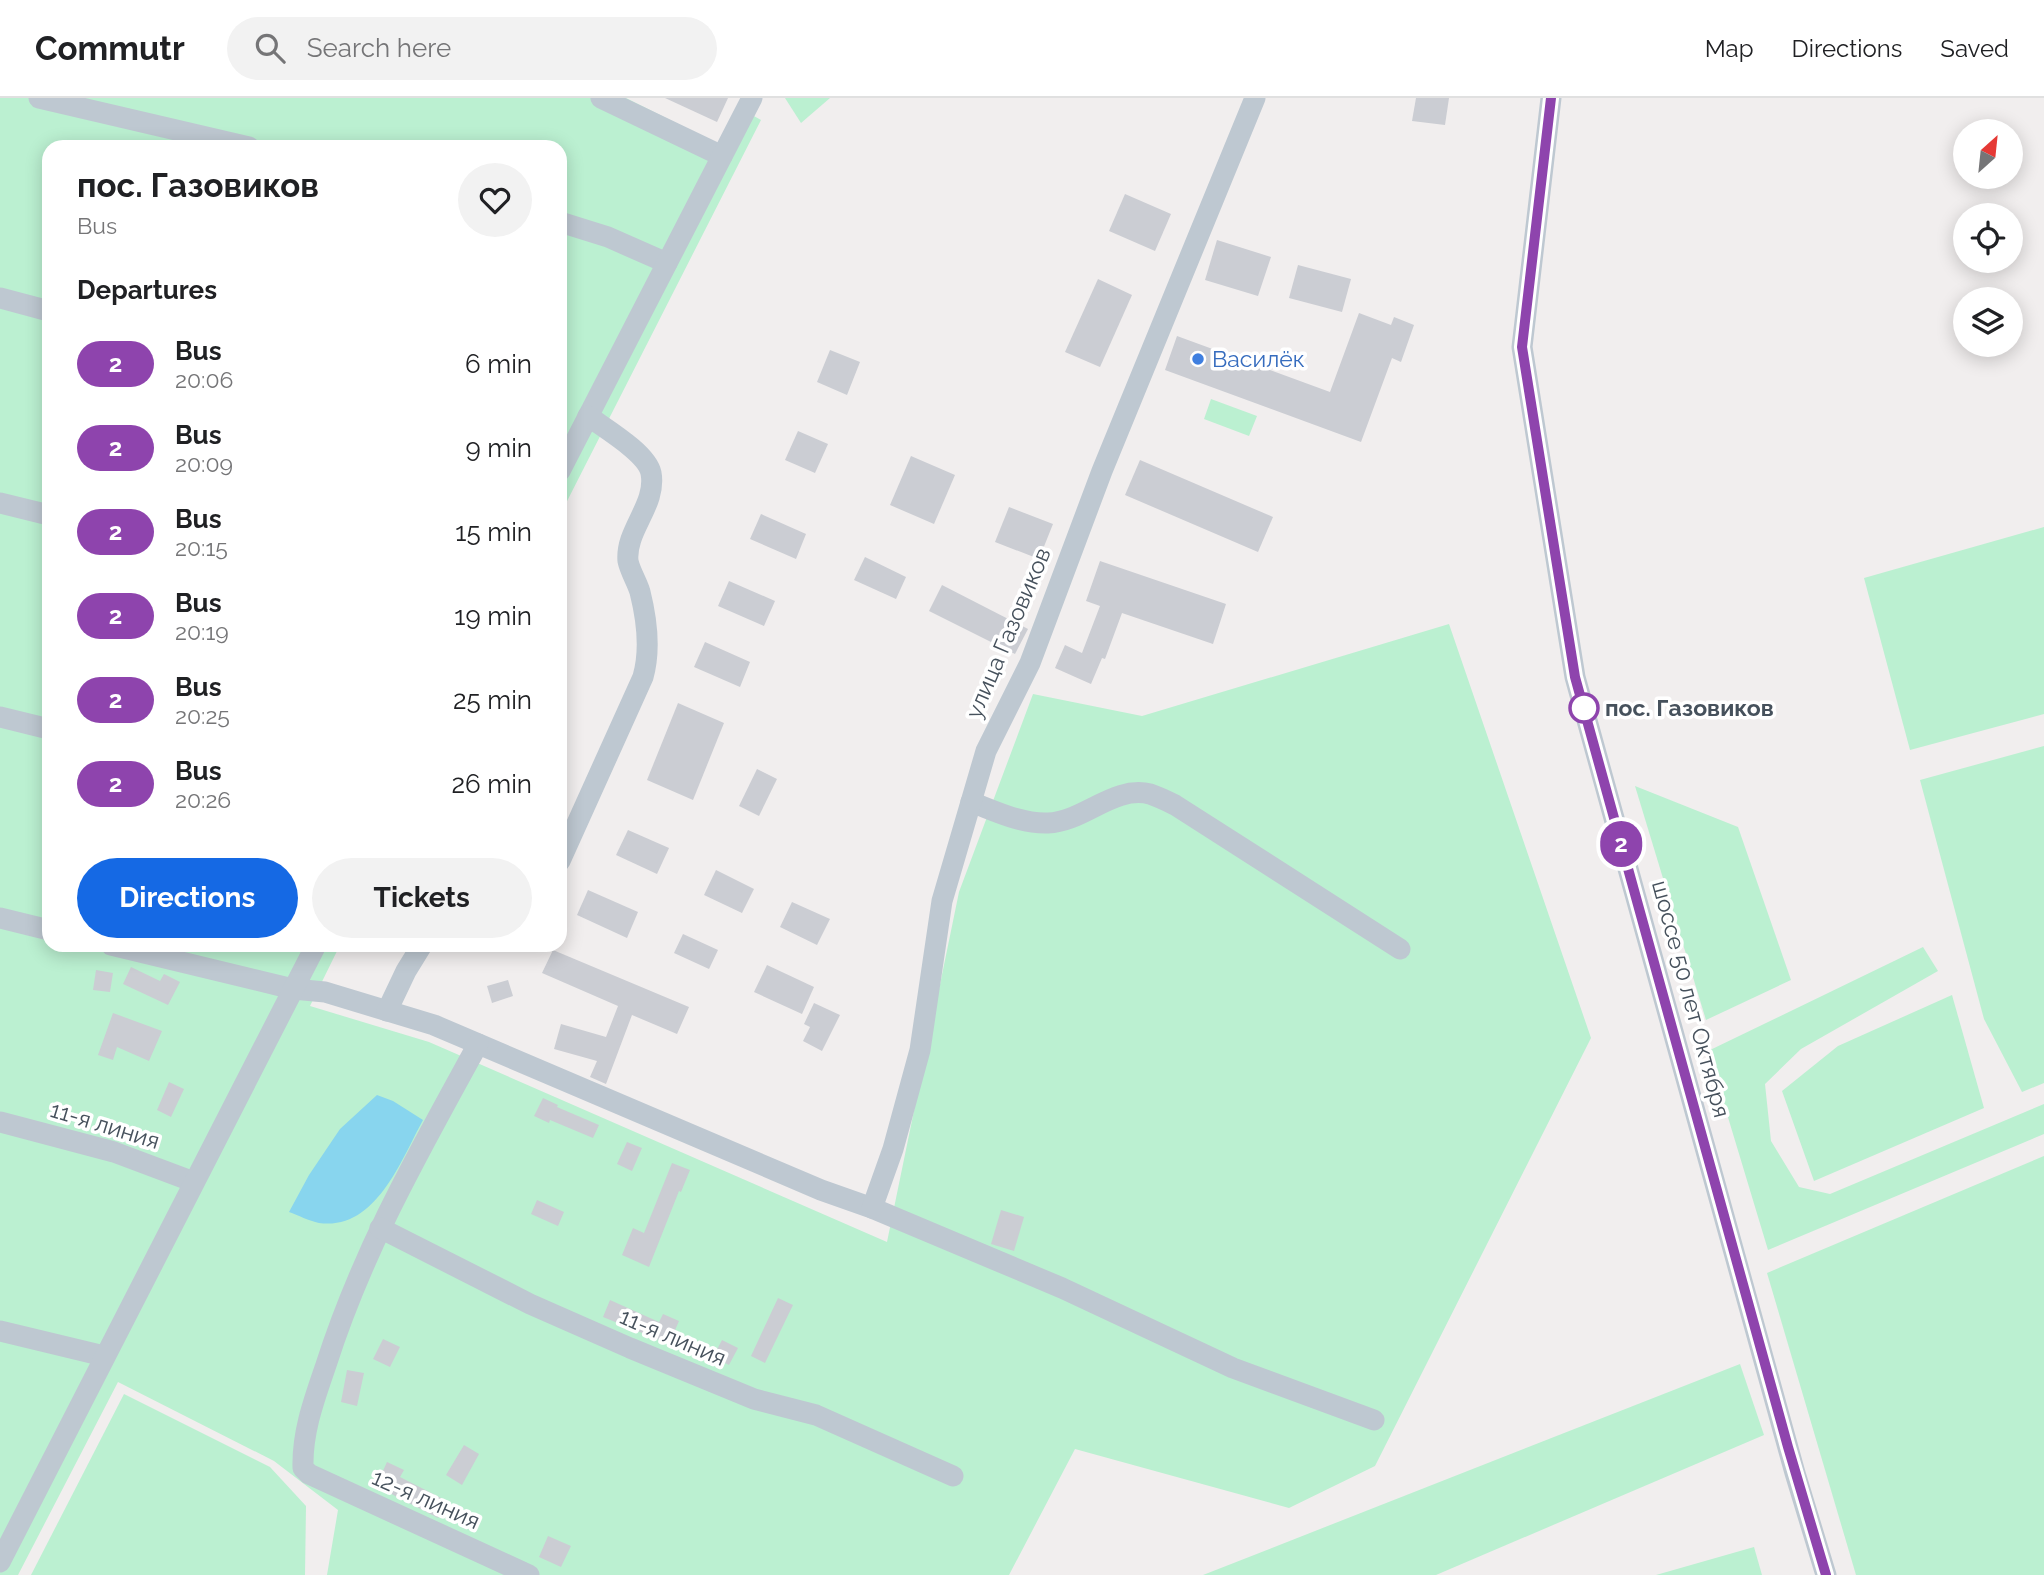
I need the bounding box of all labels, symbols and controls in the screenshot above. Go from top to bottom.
search box [227,17,717,80]
text: Commutr [35,29,185,68]
icon: search [251,29,289,67]
text: Search here [307,33,451,63]
text: Map [1705,34,1754,63]
text: Directions [1792,34,1902,63]
text: Saved [1940,34,2009,63]
north arrow [1953,119,2023,189]
map controls [1953,119,2023,357]
button: heart [458,163,532,237]
text: пос. Газовиков [77,166,319,205]
button: locate [1953,203,2023,273]
text: Bus [77,212,117,239]
text: Departures [77,275,217,305]
button: layers [1953,287,2023,357]
text: Bus [175,336,222,366]
place label: Василёк [1212,345,1305,372]
text: 2 [109,349,122,378]
text: 6 min [465,349,532,379]
marker: Василёк [1190,351,1206,367]
text: 20:06 [175,366,233,393]
text: Bus [175,420,222,450]
text: 2 [109,433,122,462]
text: 9 min [465,433,532,463]
text: 20:09 [175,450,233,477]
text: Bus [175,504,222,534]
text: 2 [109,517,122,546]
text: 15 min [455,517,532,547]
text: 20:15 [175,534,228,561]
street label: улица Газовиков [959,543,1056,722]
text: Bus [175,588,222,618]
text: 2 [109,601,122,630]
text: 19 min [454,601,532,631]
text: 20:19 [175,618,229,645]
text: Bus [175,672,222,702]
text: 2 [109,685,122,714]
text: 25 min [453,685,532,715]
marker: пос. Газовиков [1569,693,1599,723]
place label: пос. Газовиков [1605,694,1774,721]
text: 20:25 [175,702,230,729]
text: Bus [175,756,222,786]
text: 2 [109,769,122,798]
text: 26 min [451,769,532,799]
text: 20:26 [175,786,231,813]
line badge: 2 [1598,821,1644,867]
text: 2 [1614,829,1628,858]
button: Directions [77,858,298,938]
button: Tickets [312,858,532,938]
street label: шоссе 50 лет Октября [1647,877,1736,1120]
street label: 11-я линия [47,1095,163,1154]
street label: 11-я линия [616,1302,730,1371]
street label: 12-я линия [368,1463,484,1534]

